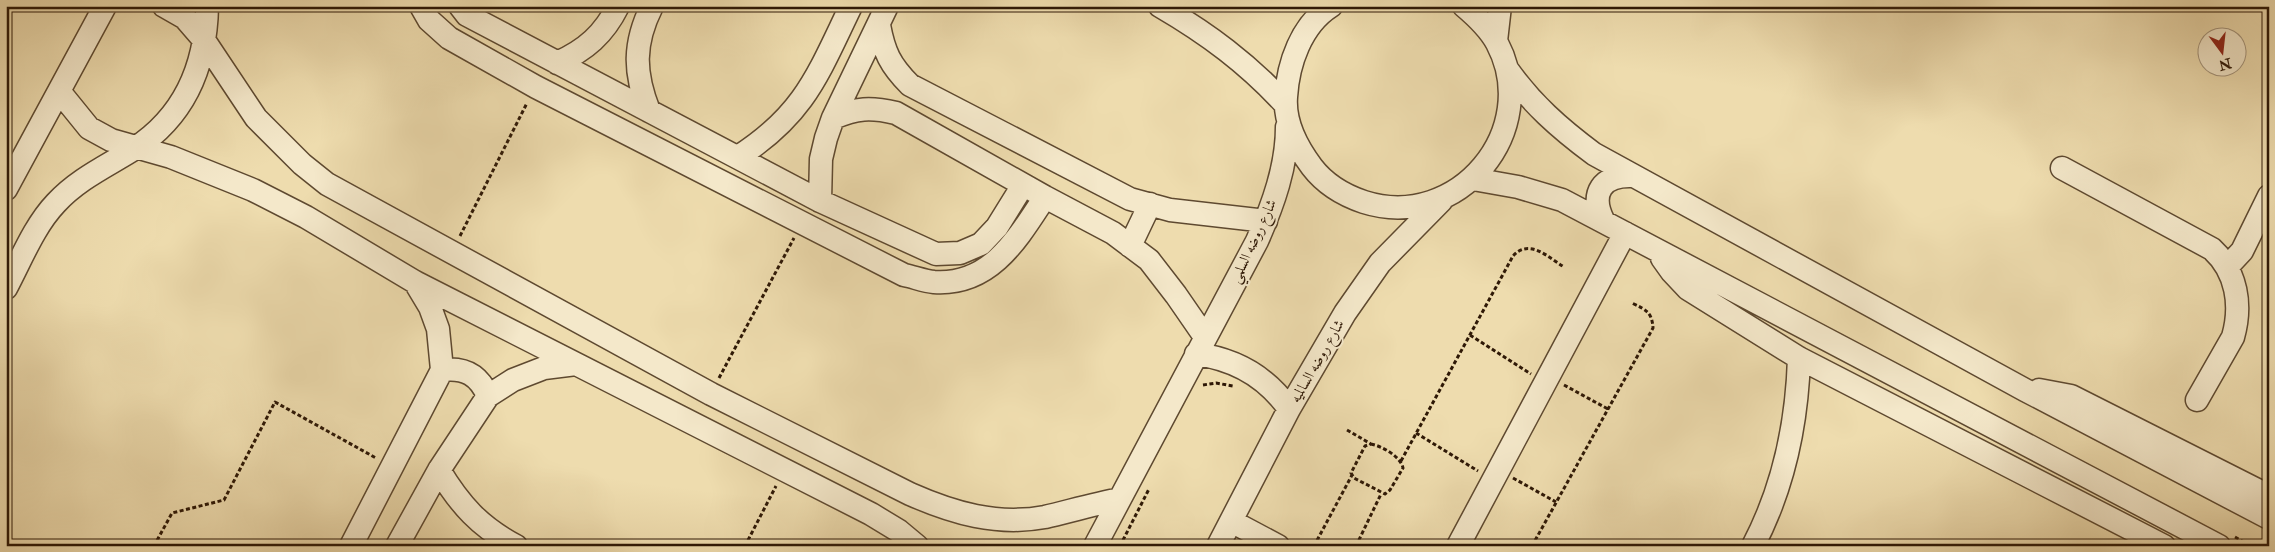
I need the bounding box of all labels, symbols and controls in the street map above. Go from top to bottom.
north arrow [2198,28,2248,78]
text: N [2217,54,2234,74]
street label: شارع روضه السلمي [1226,196,1285,288]
street label: شارع روضه السالميه [1286,316,1352,408]

